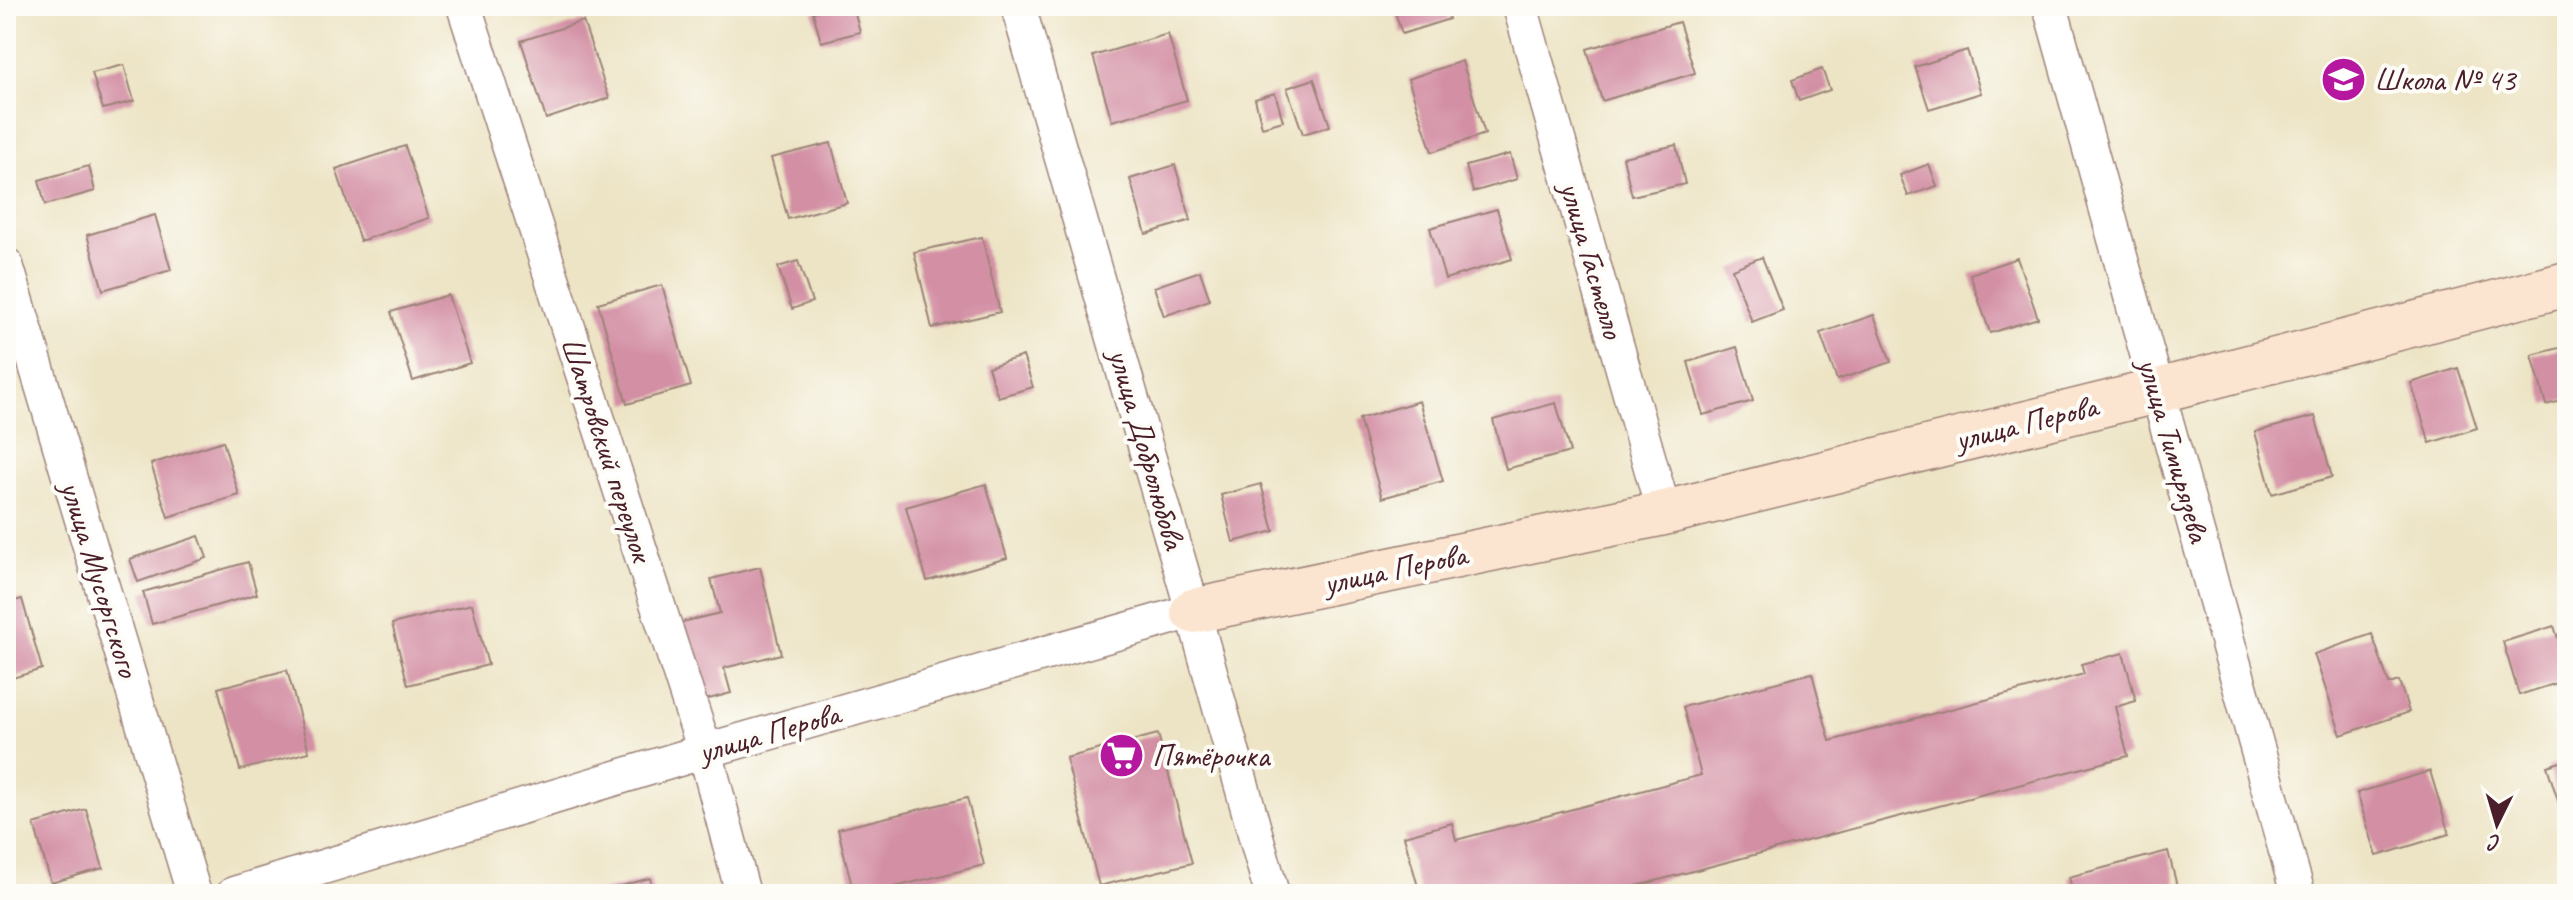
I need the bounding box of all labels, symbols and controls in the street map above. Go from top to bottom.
school or university icon: Школа № 43 [2319,55,2367,103]
place label: Школа № 43 [2374,59,2518,100]
street label: улица Гастелло [1550,175,1634,344]
street label: Шатровский переулок [551,332,664,569]
street label: улица Добролюбова [1098,342,1196,556]
street label: улица Тимирязева [2128,351,2220,549]
street label: улица Перова [1949,385,2104,461]
street label: улица Мусоргского [50,474,150,683]
street label: улица Перова [1318,533,1473,605]
street label: улица Перова [692,693,847,773]
supermarket icon: Пятёрочка [1097,731,1145,779]
place label: Пятёрочка [1152,735,1271,776]
north arrow [2457,784,2537,864]
text: С [2486,828,2502,857]

